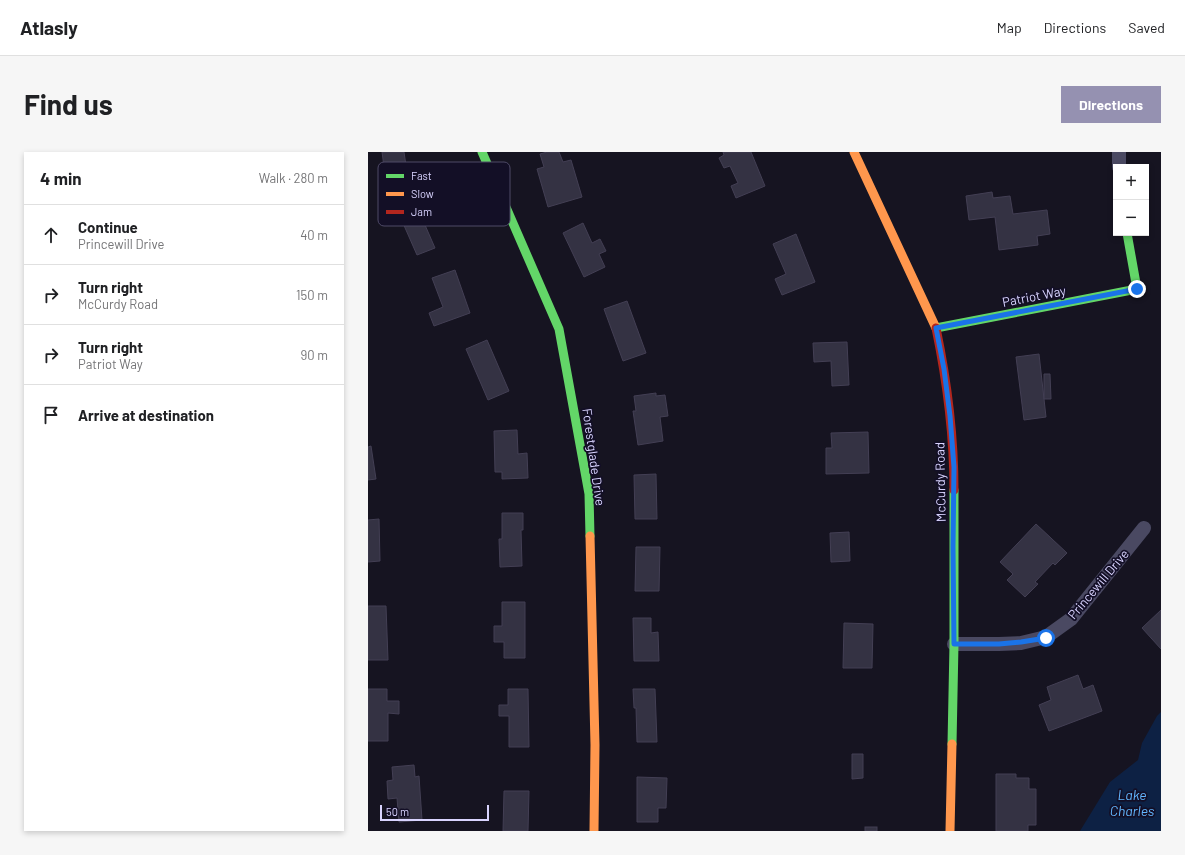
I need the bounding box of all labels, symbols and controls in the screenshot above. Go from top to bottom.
text: Atlasly [20,16,78,39]
text: Map [997,19,1022,36]
text: Directions [1044,19,1106,36]
text: Saved [1128,19,1165,36]
button: Directions [1061,86,1161,123]
text: Find us [24,87,113,121]
legend [378,162,510,226]
map controls [1113,164,1149,236]
button: + [1113,164,1149,200]
text: 4 min [40,168,82,188]
text: Fast [411,169,432,182]
text: Walk · 280 m [259,170,328,186]
text: Slow [411,187,434,200]
button: − [1113,200,1149,236]
text: Jam [411,205,432,218]
text: Continue [78,218,138,236]
icon: ahead [40,224,62,246]
text: 40 m [300,227,328,243]
text: Princewill Drive [78,236,164,252]
text: Turn right [78,278,143,296]
route end [1128,280,1146,298]
street label: Patriot Way [1001,282,1067,310]
icon: right [40,284,62,306]
text: 150 m [296,287,328,303]
text: McCurdy Road [78,296,158,312]
text: Turn right [78,338,143,356]
icon: right [40,344,62,366]
text: 90 m [301,347,328,363]
text: Patriot Way [78,356,143,372]
icon: arrive [40,404,62,426]
text: Arrive at destination [78,406,214,424]
street label: Forestglade Drive [579,407,609,507]
street label: McCurdy Road [931,442,949,522]
street label: Princewill Drive [1064,546,1132,622]
route start [1037,629,1055,647]
water label: Lake Charles [1110,786,1155,819]
scale bar [380,803,489,822]
text: 50 m [386,805,409,818]

